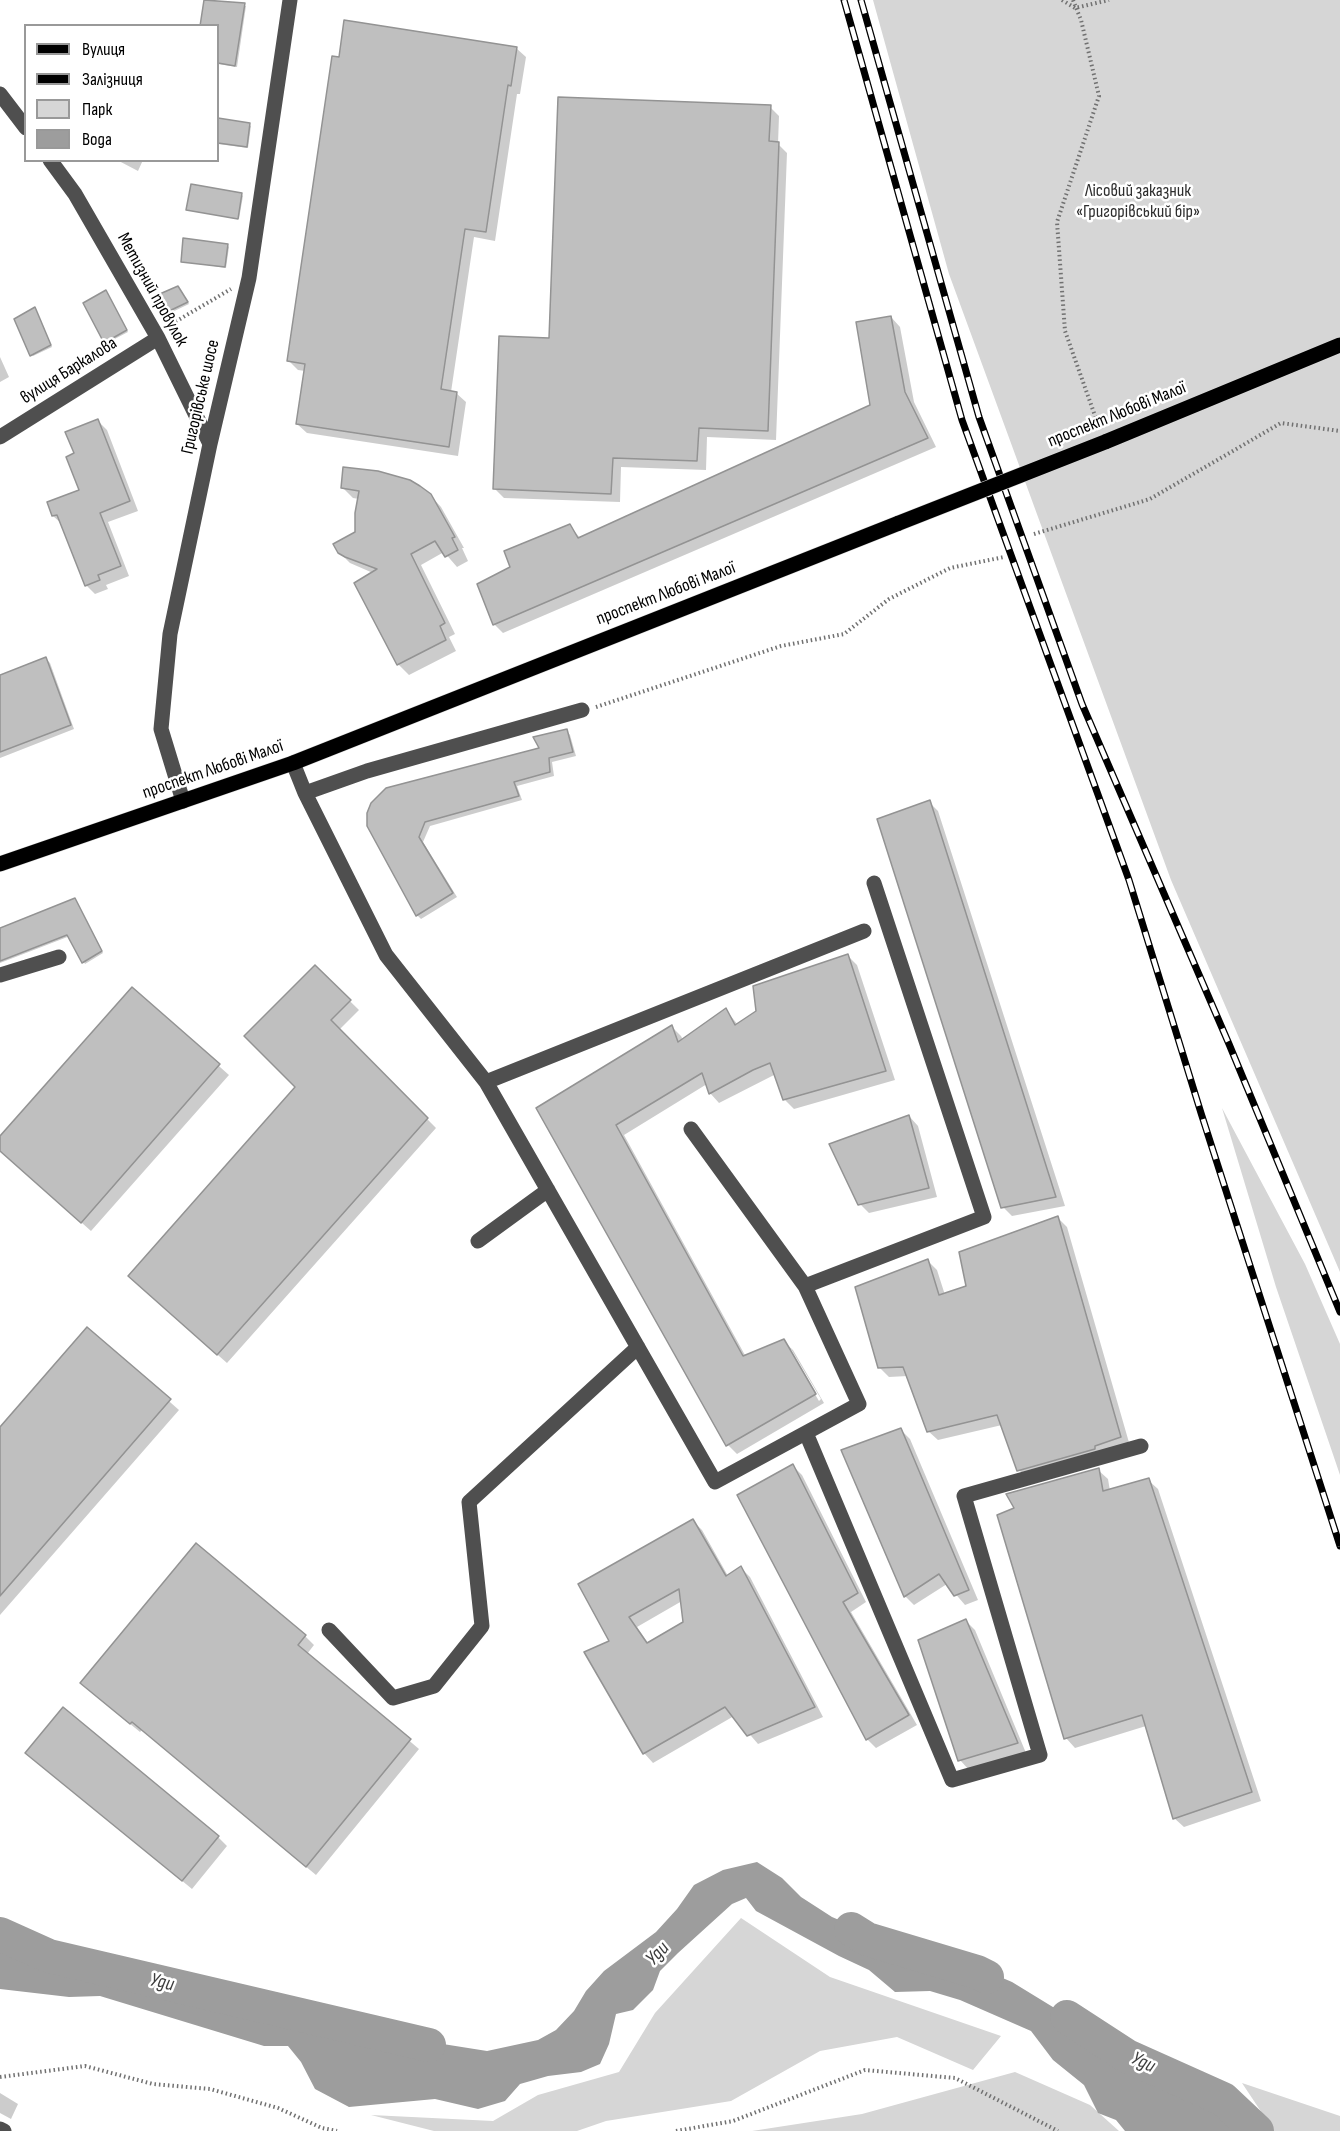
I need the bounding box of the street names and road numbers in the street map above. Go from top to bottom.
street label: Метизний провулок [112,229,192,351]
street label: вулиця Баркалова [17,333,121,409]
street label: Григорівське шосе [177,338,225,456]
street label: проспект Любові Малої [1045,377,1189,453]
street label: проспект Любові Малої [593,558,739,630]
street label: проспект Любові Малої [140,736,286,804]

